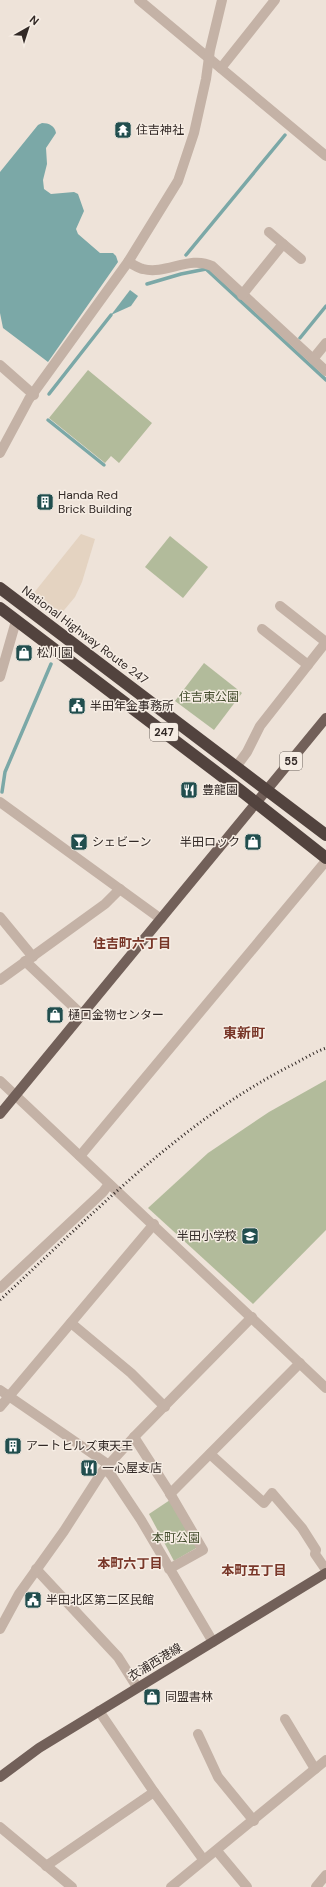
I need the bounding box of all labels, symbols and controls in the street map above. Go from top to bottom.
north arrow [8,8,48,48]
text: N [27,12,42,28]
temple icon: 住吉神社 [113,120,133,140]
place label: 住吉神社 [136,122,184,138]
place label: Handa Red Brick Building [58,487,133,517]
building icon: Handa Red Brick Building [35,492,55,512]
street label: National Highway Route 247 [19,582,151,688]
shop icon: 松川園 [14,643,34,663]
place label: 松川園 [37,645,73,661]
park label: 住吉東公園 [179,689,239,705]
public building icon: 半田年金事務所 [67,696,87,716]
place label: 半田年金事務所 [90,698,174,714]
road number: 247 [150,723,178,741]
road number: 55 [280,752,302,770]
restaurant icon: 豊龍園 [179,780,199,800]
place label: 豊龍園 [202,782,238,798]
bar icon: シェビーン [69,832,89,852]
shop icon: 半田ロック [243,832,263,852]
place label: シェビーン [92,834,151,850]
place label: 半田ロック [180,834,240,850]
district label: 住吉町六丁目 [93,935,171,952]
shop icon: 樋口金物センター [45,1005,65,1025]
place label: 樋口金物センター [68,1007,164,1023]
district label: 東新町 [223,1024,265,1042]
school or university icon: 半田小学校 [240,1226,260,1246]
place label: 半田小学校 [177,1228,237,1244]
building icon: アートヒルズ東天王 [3,1436,23,1456]
place label: アートヒルズ東天王 [26,1438,133,1454]
restaurant icon: 一心屋支店 [79,1458,99,1478]
place label: 一心屋支店 [102,1460,162,1476]
park label: 本町公園 [152,1530,200,1546]
district label: 本町六丁目 [97,1555,163,1572]
district label: 本町五丁目 [221,1562,287,1579]
public building icon: 半田北区第二区民館 [23,1590,43,1610]
place label: 半田北区第二区民館 [46,1592,154,1608]
street label: 衣浦西港線 [125,1640,185,1684]
shop icon: 同盟書林 [142,1687,162,1707]
place label: 同盟書林 [165,1689,213,1705]

